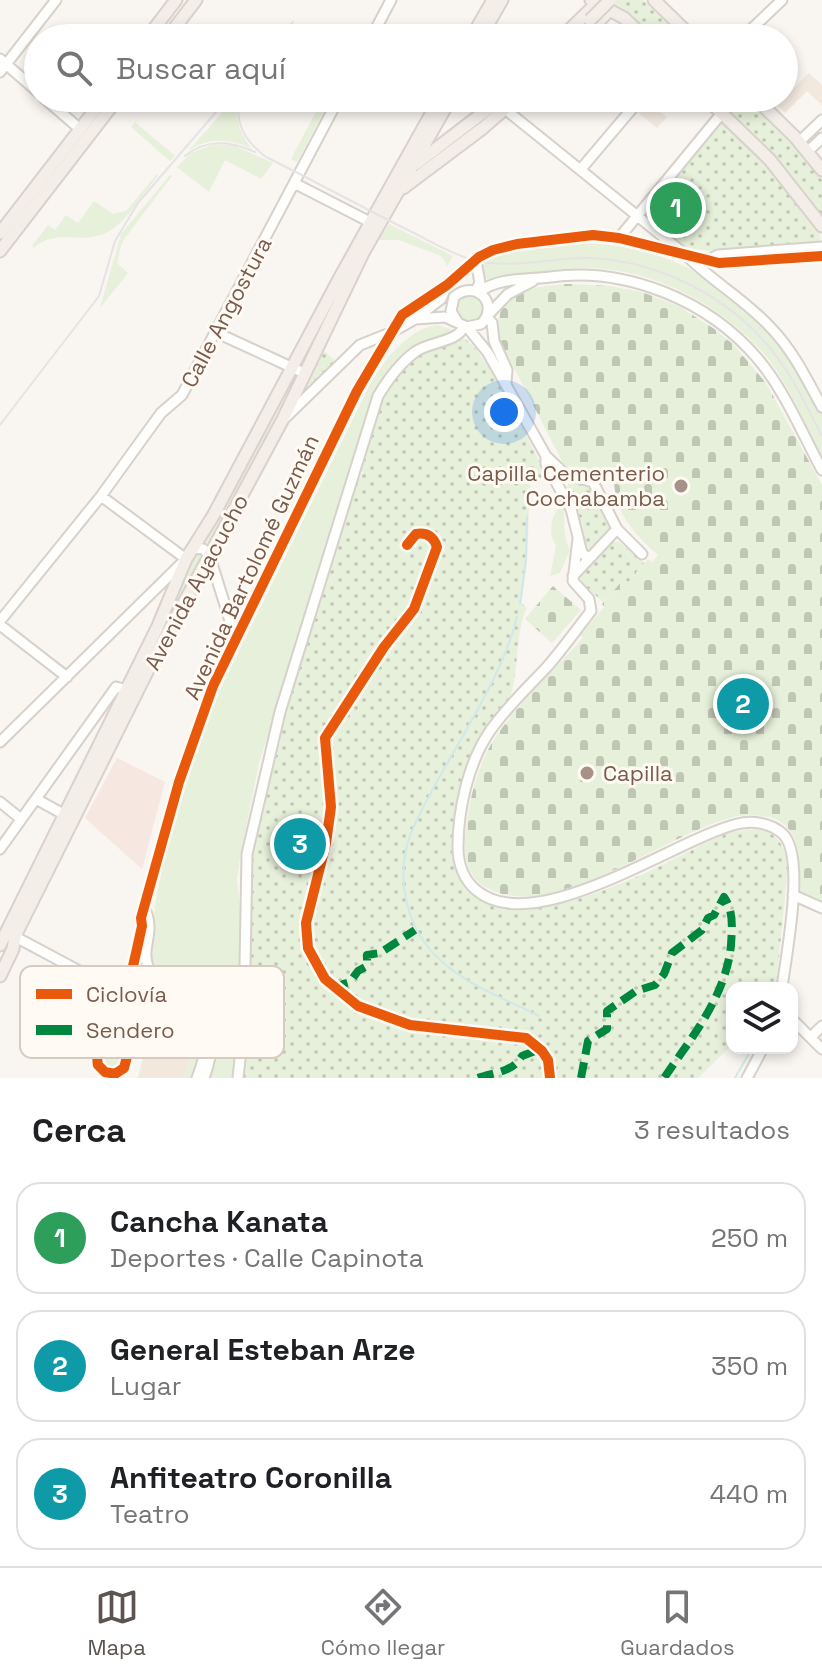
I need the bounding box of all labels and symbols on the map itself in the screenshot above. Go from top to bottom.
pin: 1 [650,178,702,238]
street label: Calle Angostura [175,232,278,392]
your location [484,392,524,432]
street label: Avenida Bartolomé Guzmán [177,430,325,704]
place label: Capilla Cementerio Cochabamba [467,459,665,512]
marker: Capilla Cementerio Cochabamba [672,477,690,495]
street label: Avenida Ayacucho [138,489,254,675]
pin: 2 [717,674,769,734]
place label: Capilla [603,759,673,787]
marker: Capilla [578,764,596,782]
pin: 3 [274,814,326,874]
legend [20,966,284,1058]
text: Ciclovía [86,980,167,1008]
text: Sendero [86,1016,175,1044]

